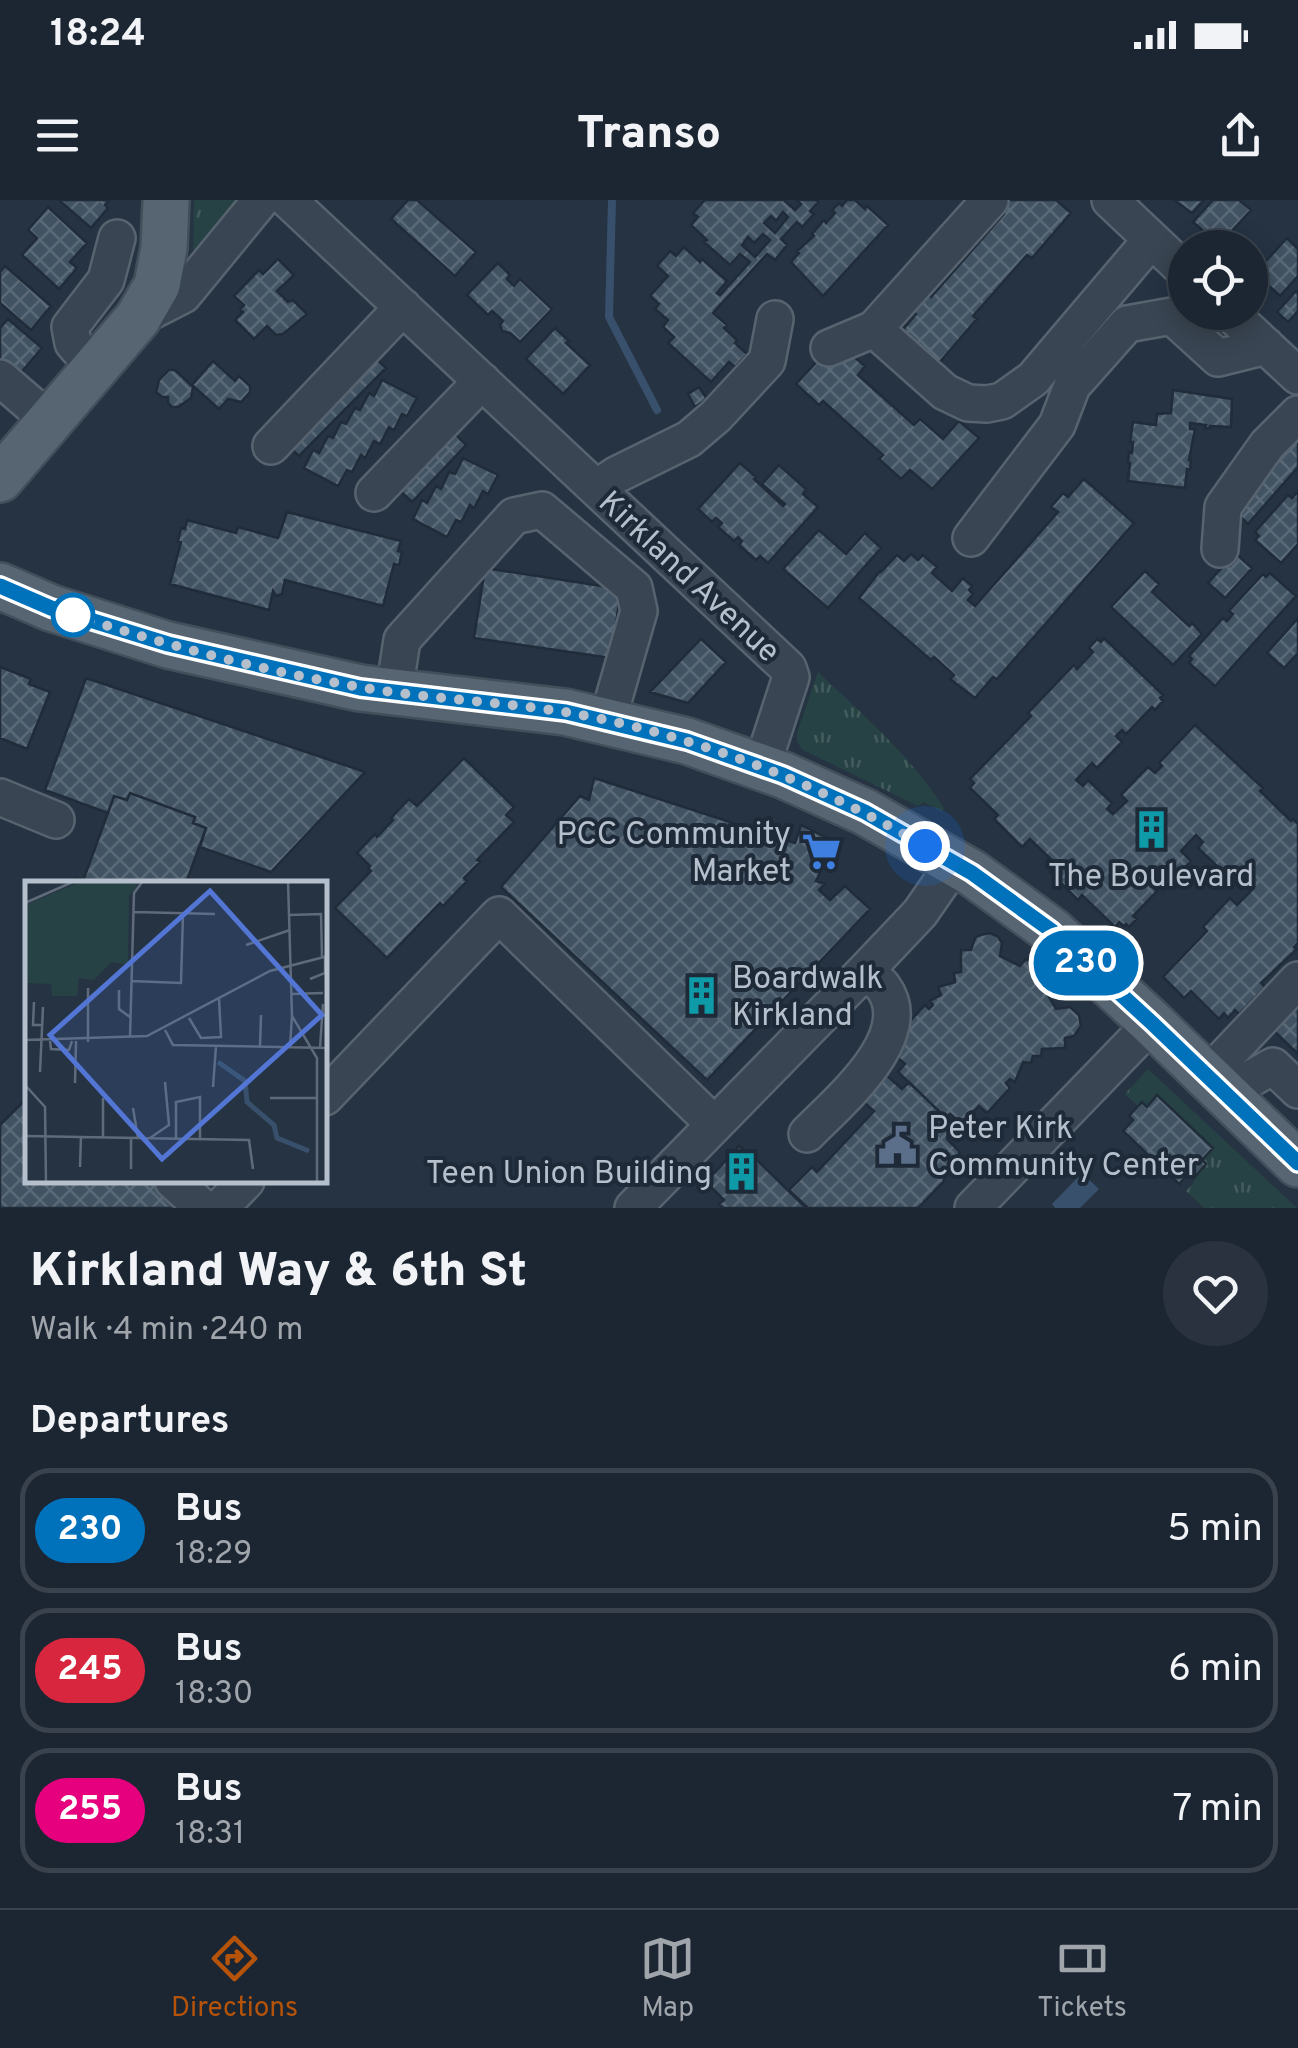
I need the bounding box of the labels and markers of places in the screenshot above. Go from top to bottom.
unlabelled marker [52,594,94,636]
building icon: The Boulevard [1130,809,1172,851]
place label: PCC Community Market [557,816,791,893]
supermarket icon: PCC Community Market [800,830,842,872]
place label: The Boulevard [1048,858,1254,898]
place label: Boardwalk Kirkland [732,960,883,1037]
building icon: Boardwalk Kirkland [681,974,723,1016]
place label: Peter Kirk Community Center [928,1110,1199,1187]
public building icon: Peter Kirk Community Center [877,1124,919,1166]
building icon: Teen Union Building [721,1151,763,1193]
place label: Teen Union Building [426,1155,712,1195]

